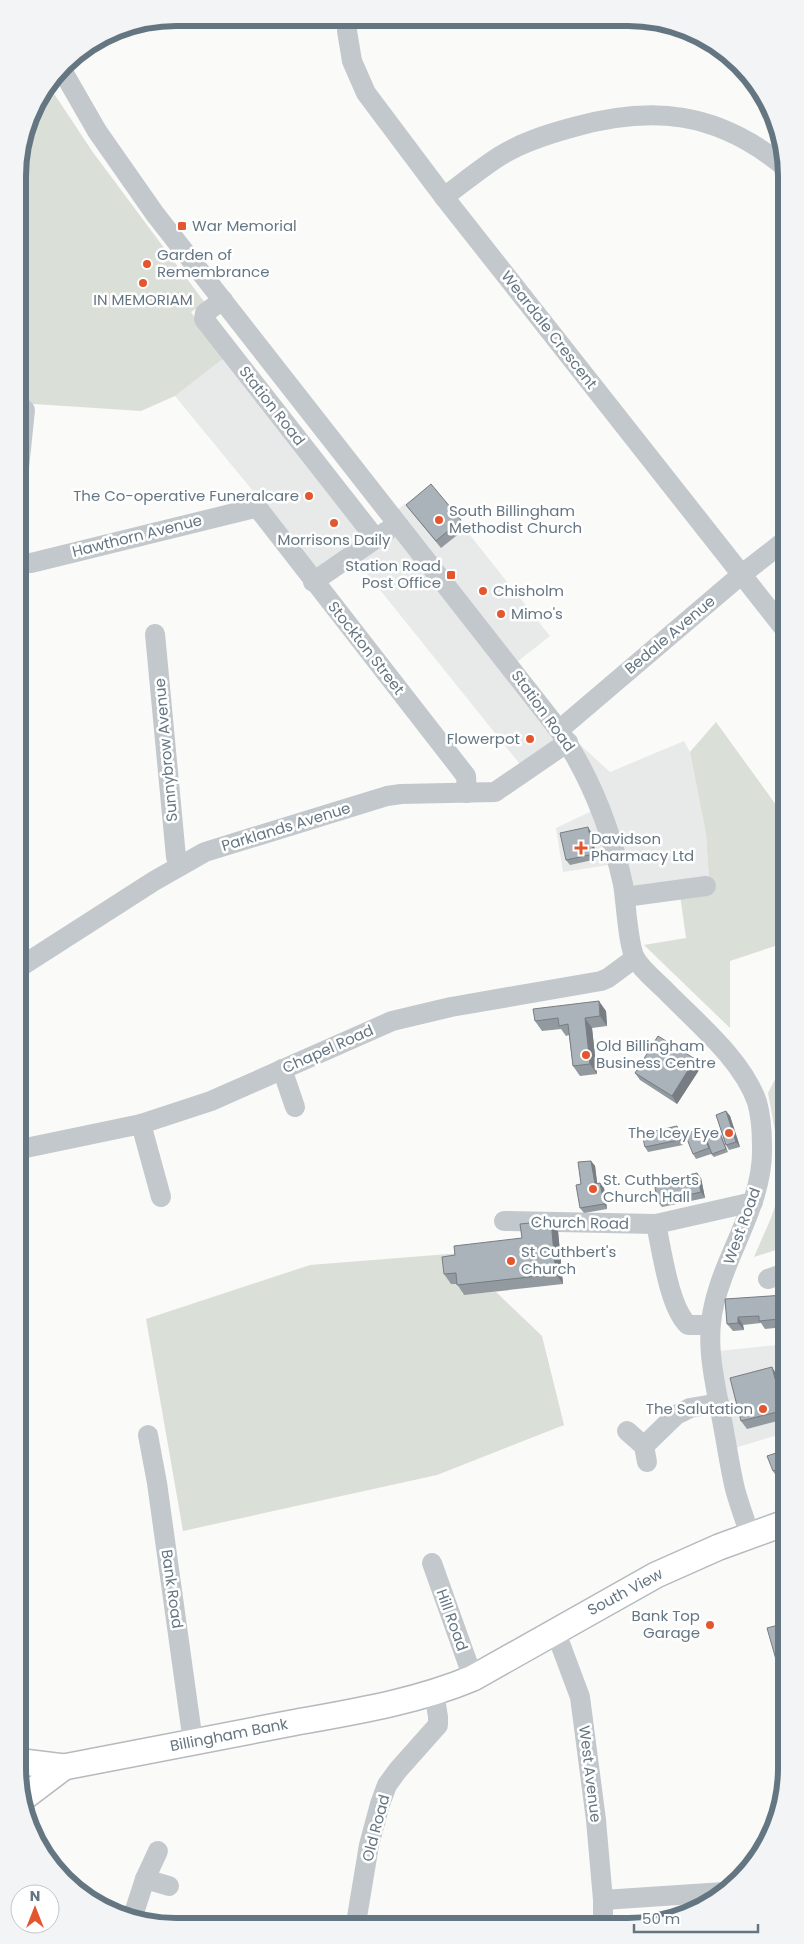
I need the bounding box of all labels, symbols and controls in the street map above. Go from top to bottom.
place label: War Memorial [192,215,297,236]
marker: War Memorial [176,220,188,232]
place label: Garden of Remembrance [157,244,270,282]
marker: Garden of Remembrance [141,258,153,270]
street label: Weardale Crescent [497,266,602,393]
marker: IN MEMORIAM [137,277,149,289]
place label: IN MEMORIAM [93,289,193,310]
street label: Station Road [235,361,310,450]
place label: The Co-operative Funeralcare [73,485,299,506]
marker: The Co-operative Funeralcare [303,490,315,502]
place label: South Billingham Methodist Church [449,500,582,538]
street label: Hawthorn Avenue [70,509,204,562]
marker: South Billingham Methodist Church [433,514,445,526]
marker: Morrisons Daily [328,517,340,529]
place label: Morrisons Daily [278,529,391,550]
place label: Station Road Post Office [345,555,441,593]
marker: Station Road Post Office [445,569,457,581]
place label: Chisholm [493,580,564,601]
marker: Chisholm [477,585,489,597]
street label: Bedale Avenue [620,591,719,679]
street label: Stockton Street [323,597,410,699]
place label: Mimo's [511,603,563,624]
marker: Mimo's [495,608,507,620]
street label: Station Road [507,666,580,756]
street label: Sunnybrow Avenue [149,677,182,823]
place label: Flowerpot [447,728,520,749]
marker: Flowerpot [524,733,536,745]
street label: Parklands Avenue [219,797,353,856]
place label: Davidson Pharmacy Ltd [591,828,694,866]
marker: Davidson Pharmacy Ltd [575,842,587,854]
street label: Chapel Road [279,1019,377,1078]
place label: Old Billingham Business Centre [596,1035,716,1073]
marker: Old Billingham Business Centre [580,1049,592,1061]
place label: The Icey Eye [628,1122,719,1143]
marker: The Icey Eye [723,1127,735,1139]
place label: St. Cuthberts Church Hall [603,1169,699,1207]
marker: St. Cuthberts Church Hall [587,1183,599,1195]
street label: West Road [718,1185,765,1267]
street label: Church Road [531,1211,629,1234]
place label: St Cuthbert's Church [521,1241,616,1279]
marker: St Cuthbert's Church [505,1255,517,1267]
place label: The Salutation [646,1398,753,1419]
marker: The Salutation [757,1403,769,1415]
street label: Bank Road [157,1548,188,1630]
street label: South View [583,1563,667,1620]
street label: Hill Road [432,1586,473,1654]
place label: Bank Top Garage [631,1605,700,1643]
marker: Bank Top Garage [704,1619,716,1631]
street label: Billingham Bank [168,1713,290,1756]
street label: West Avenue [574,1724,607,1824]
street label: Old Road [356,1792,395,1864]
north arrow [10,1884,60,1934]
text: N [30,1886,40,1906]
scale bar [634,1902,758,1934]
text: 50 m [642,1908,680,1929]

